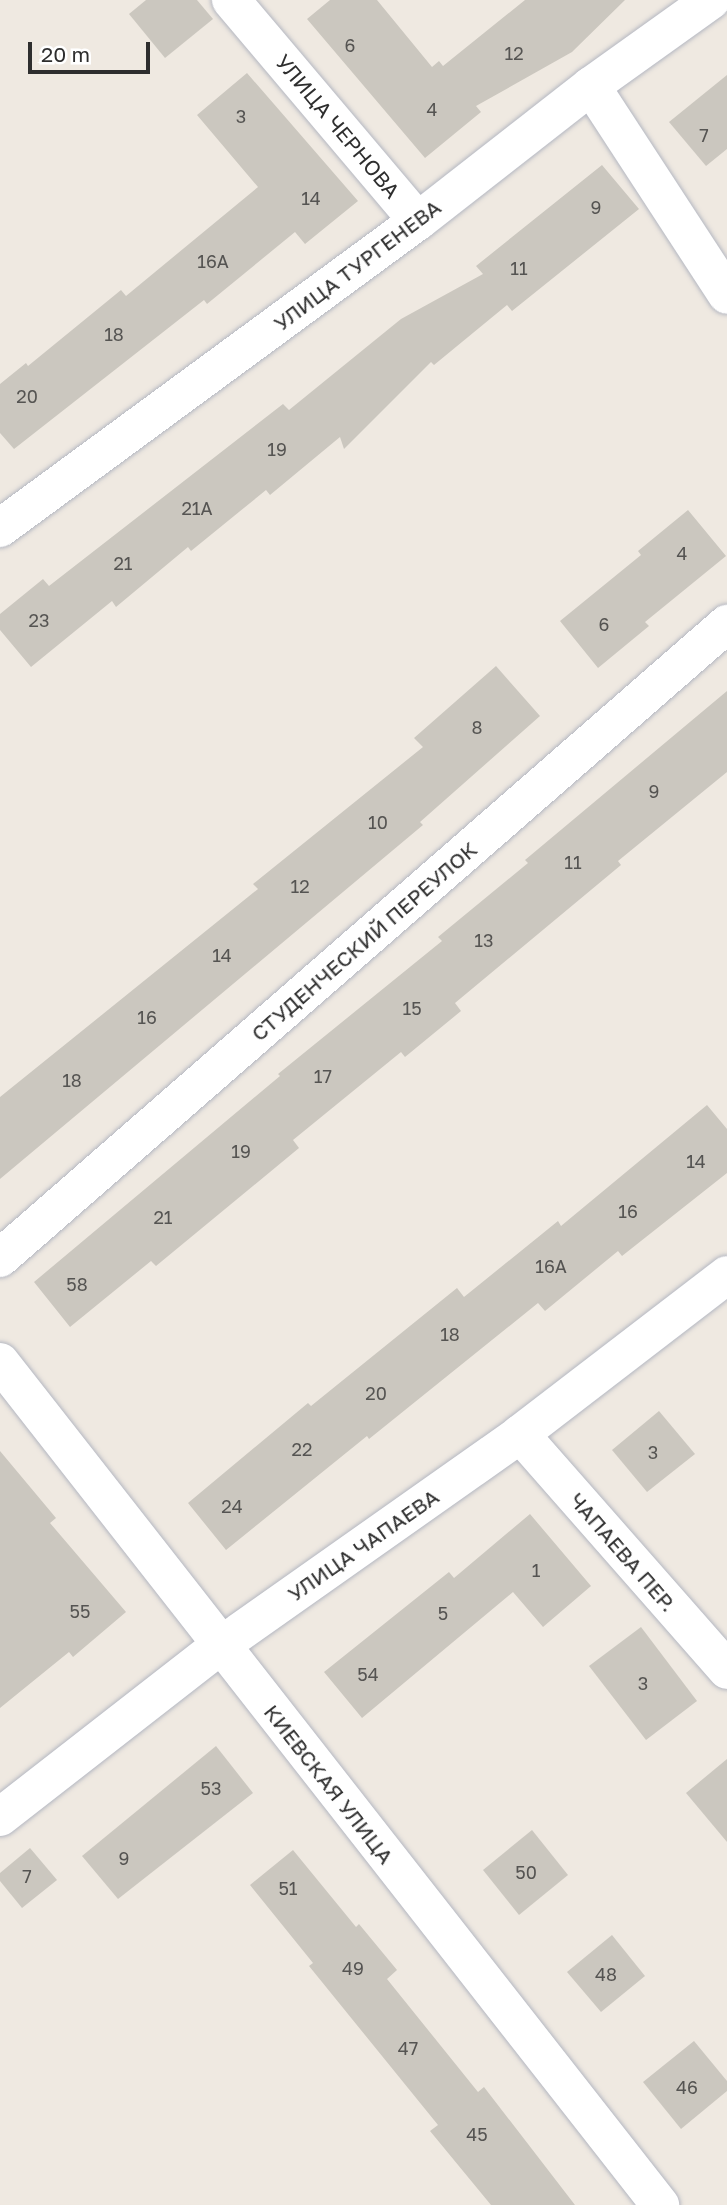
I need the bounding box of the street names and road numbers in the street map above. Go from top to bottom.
street label: УЛИЦА ЧЕРНОВА [271,49,405,203]
street label: УЛИЦА ТУРГЕНЕВА [269,194,445,336]
street label: СТУДЕНЧЕСКИЙ ПЕРЕУЛОК [246,836,482,1046]
street label: УЛИЦА ЧАПАЕВА [283,1484,443,1606]
street label: ЧАПАЕВА ПЕР. [564,1487,682,1617]
street label: КИЕВСКАЯ УЛИЦА [259,1699,399,1869]

